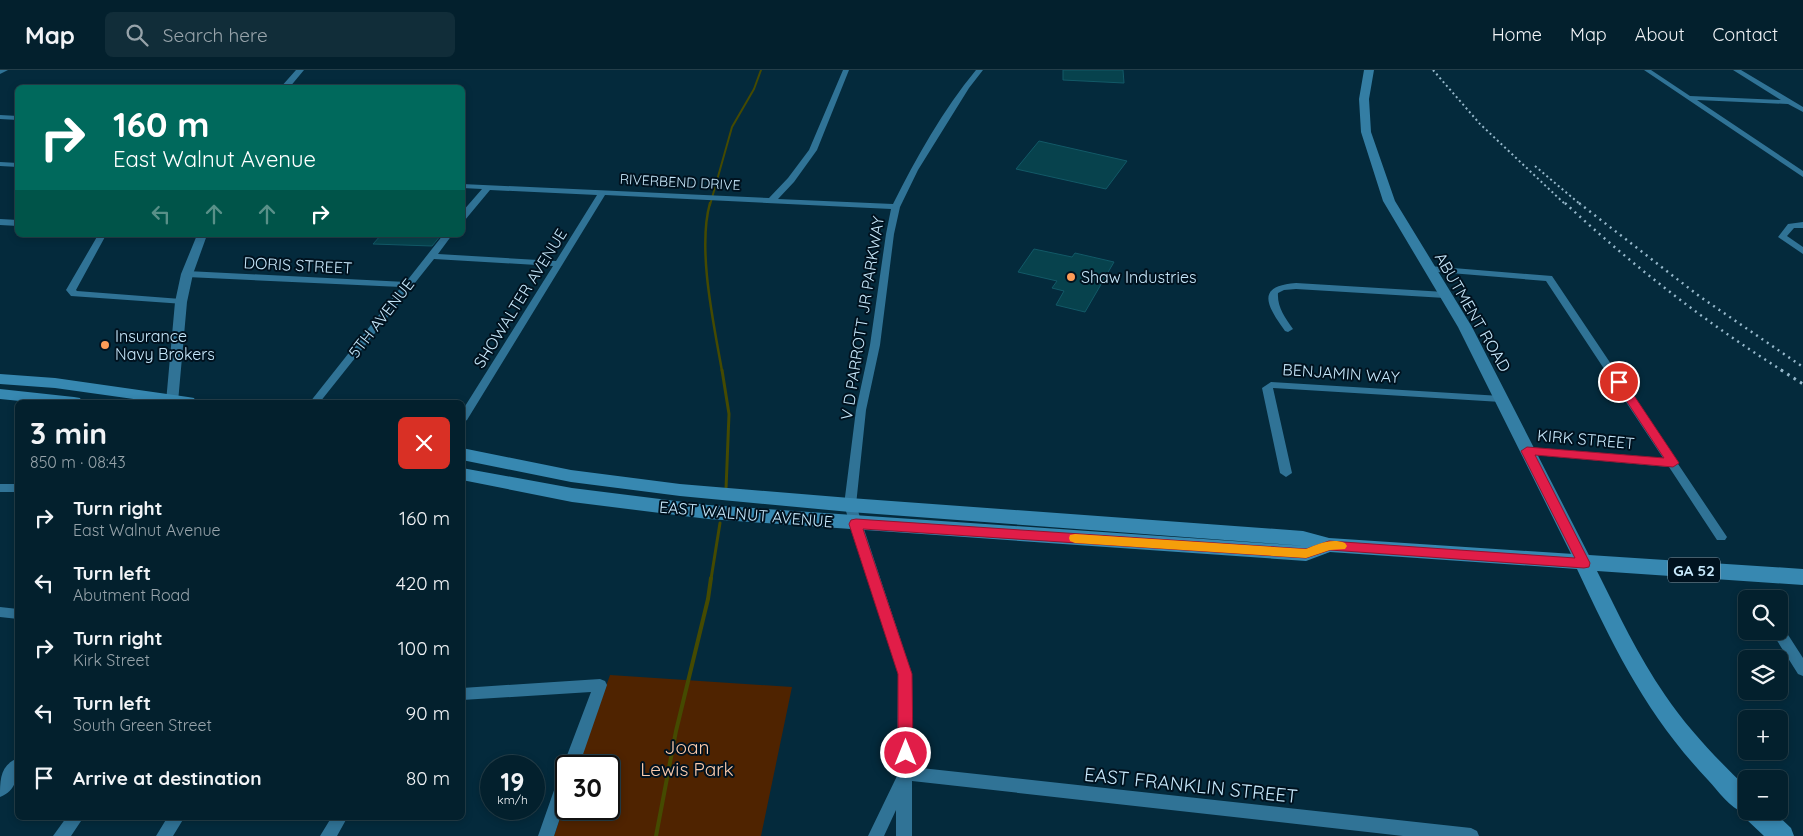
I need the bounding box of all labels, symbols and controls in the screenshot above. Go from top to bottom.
search box [105,12,455,57]
text: Map [25,20,75,50]
icon: search [123,21,151,49]
text: Search here [163,23,268,47]
text: Home [1492,23,1542,46]
text: Map [1570,23,1607,46]
text: About [1635,23,1685,46]
text: Contact [1713,23,1778,46]
text: 160 m [113,102,210,146]
icon: right [30,105,95,170]
text: East Walnut Avenue [113,145,316,173]
street label: RIVERBEND DRIVE [619,170,741,194]
icon: left [147,200,175,228]
icon: ahead [200,200,228,228]
icon: ahead [253,200,281,228]
icon: right [306,200,334,228]
street label: V D PARROTT JR PARKWAY [836,215,888,421]
street label: SHOWALTER AVENUE [469,225,571,371]
street label: ABUTMENT ROAD [1431,249,1515,375]
street label: DORIS STREET [243,252,353,278]
place label: Shaw Industries [1081,267,1196,287]
marker: Shaw Industries [1065,271,1077,283]
street label: 5TH AVENUE [344,274,418,362]
place label: Insurance Navy Brokers [115,326,215,364]
marker: Insurance Navy Brokers [99,339,111,351]
street label: BENJAMIN WAY [1282,359,1400,387]
pin [1598,361,1640,403]
icon: arrive [1605,368,1633,396]
text: 3 min [30,414,107,452]
button: close [398,417,450,469]
street label: KIRK STREET [1536,425,1636,453]
text: 850 m · 08:43 [30,452,126,472]
text: Turn right [73,496,162,520]
street label: EAST WALNUT AVENUE [658,496,834,532]
icon: right [30,504,58,532]
text: 160 m [399,506,450,530]
text: East Walnut Avenue [73,520,221,540]
road number: GA 52 [1668,558,1720,582]
text: Turn left [73,561,151,585]
icon: left [30,569,58,597]
text: 420 m [396,571,450,595]
text: Abutment Road [73,585,190,605]
map controls [1738,590,1788,820]
button: search [1738,590,1788,640]
text: Turn right [73,626,162,650]
icon: right [30,634,58,662]
text: 100 m [398,636,450,660]
text: Kirk Street [73,650,150,670]
button: layers [1738,650,1788,700]
text: Turn left [73,691,151,715]
icon: left [30,699,58,727]
text: 90 m [406,701,450,725]
button: + [1738,710,1788,760]
text: South Green Street [73,715,212,735]
position arrow [879,726,931,778]
park label: Joan Lewis Park [640,735,734,781]
speed limit sign: 30 [555,755,620,820]
street label: EAST FRANKLIN STREET [1083,762,1299,808]
icon: arrive [30,764,58,792]
text: Arrive at destination [73,766,262,790]
text: 80 m [406,766,450,790]
text: 19 [501,766,524,797]
button: − [1738,770,1788,820]
text: km/h [497,792,528,807]

